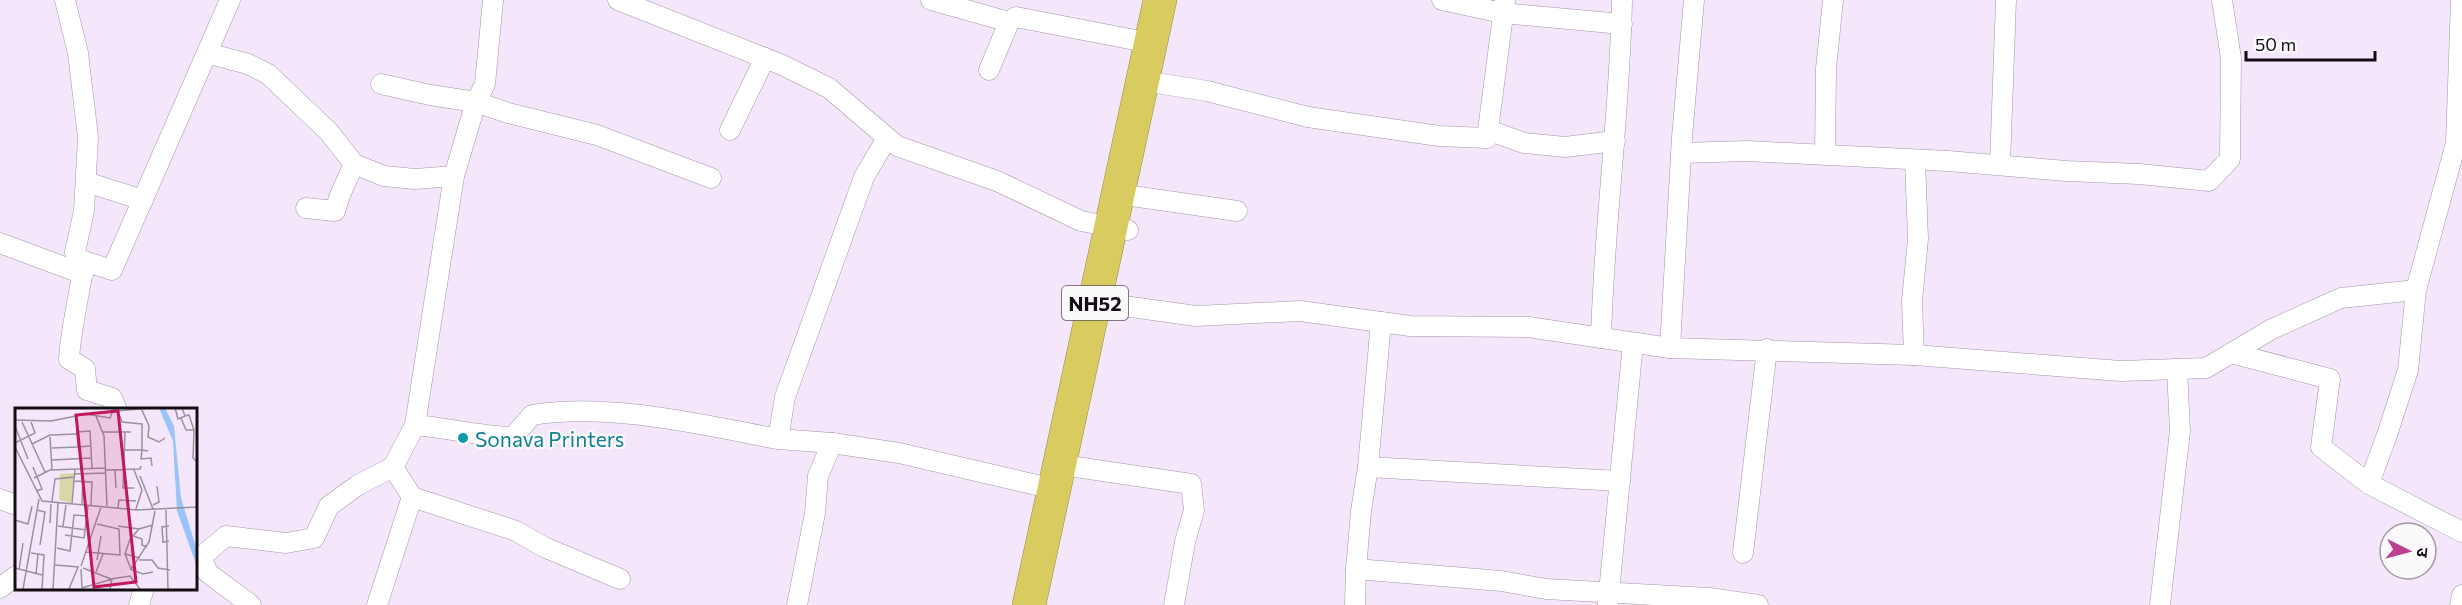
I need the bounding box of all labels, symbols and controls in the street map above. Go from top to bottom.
scale bar [2246,24,2375,62]
text: 50 m [2255,33,2296,55]
road number: NH52 [1062,286,1128,320]
inset map [15,408,196,590]
place label: Sonava Printers [475,426,624,451]
marker: Sonava Printers [456,431,470,445]
north arrow [2378,521,2438,581]
text: उ [2413,547,2433,559]

